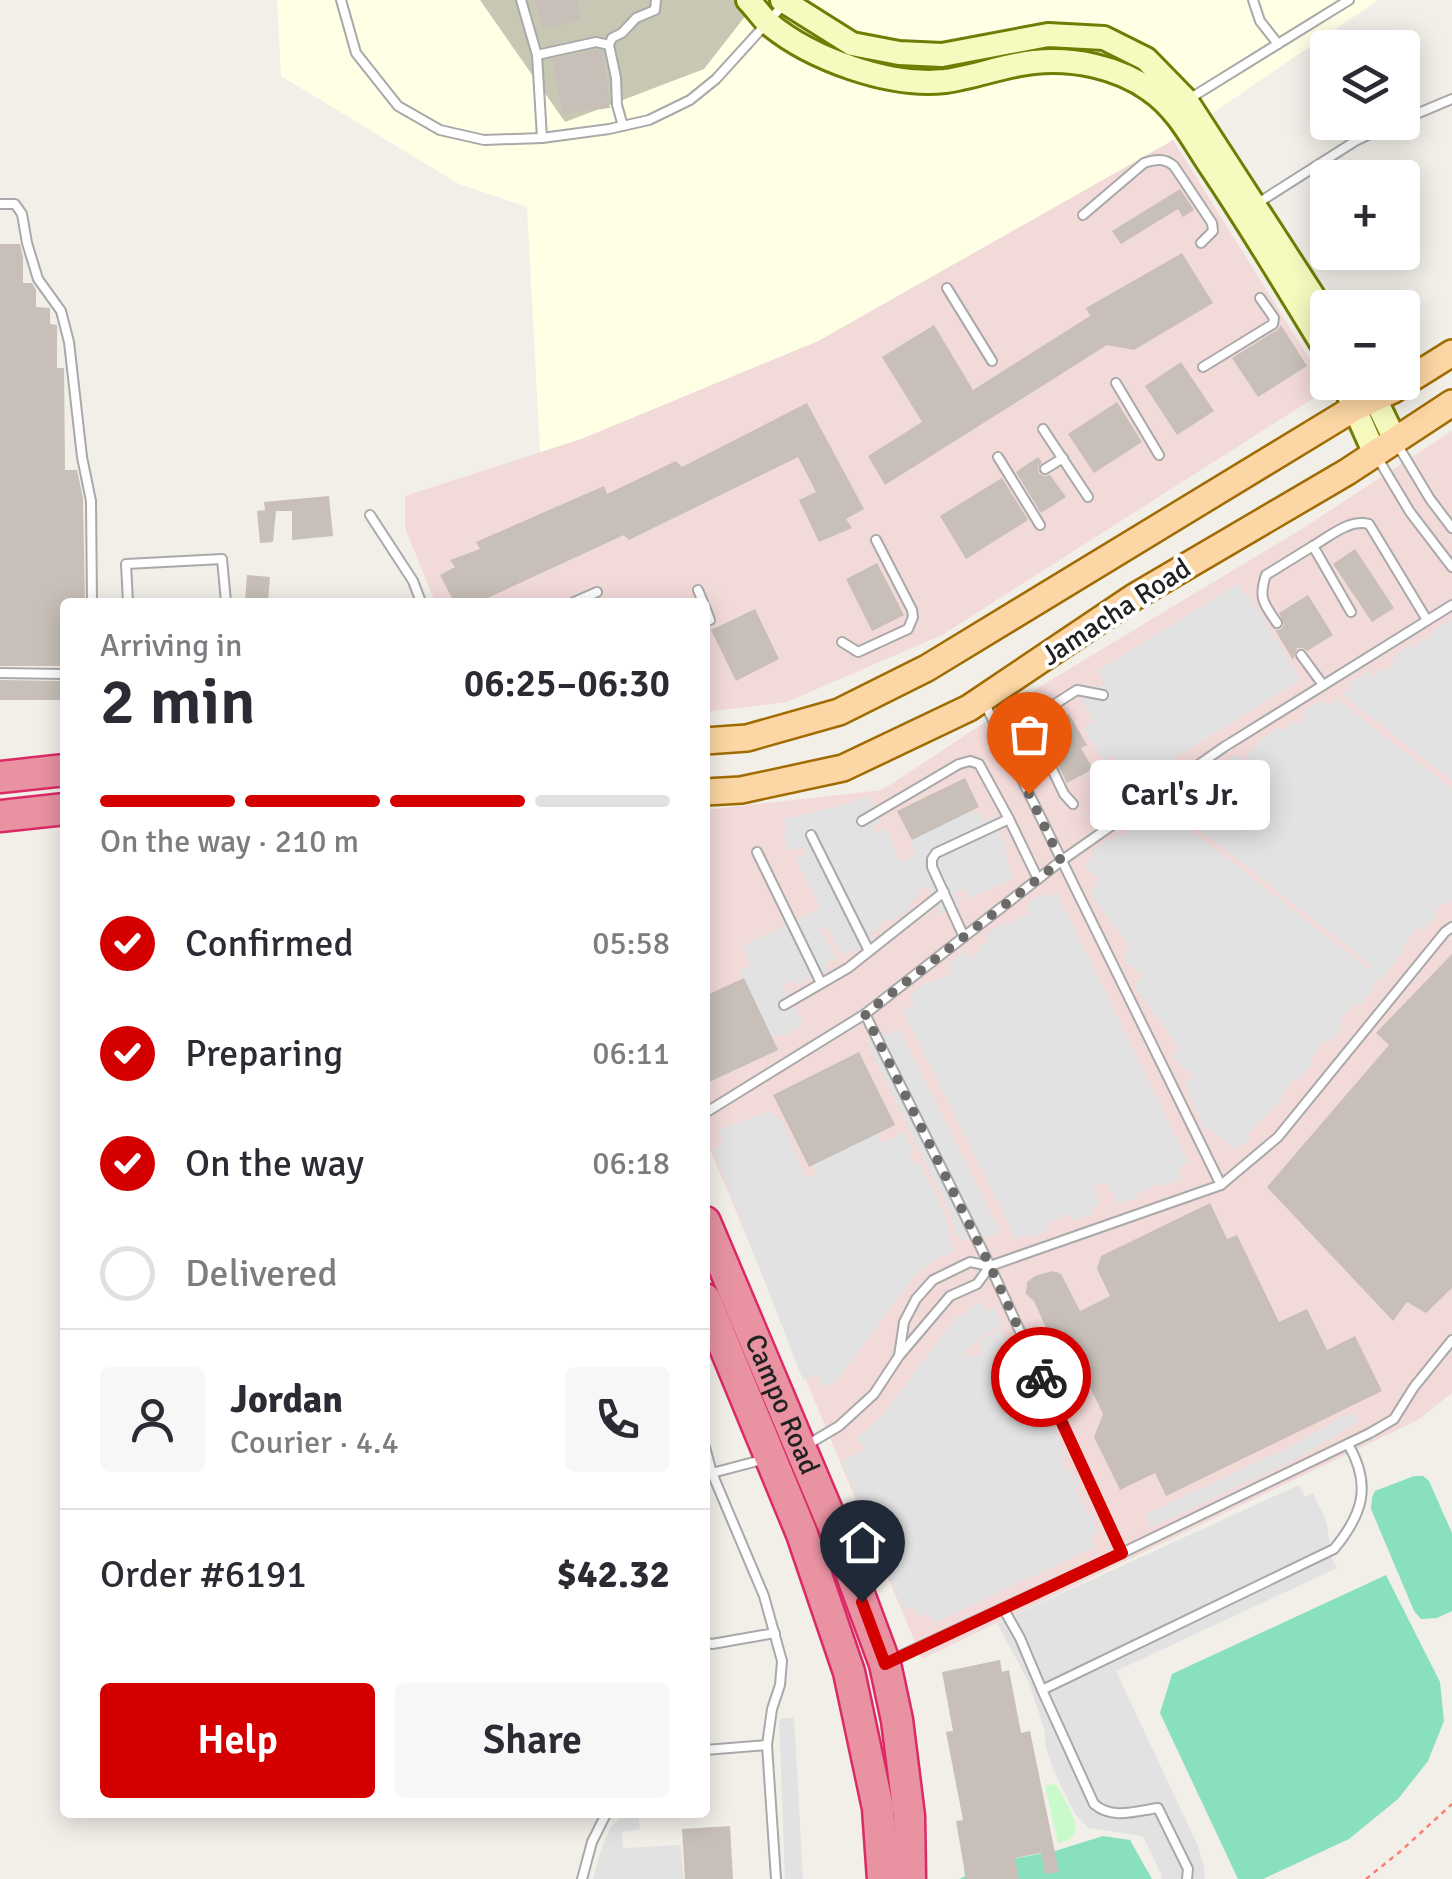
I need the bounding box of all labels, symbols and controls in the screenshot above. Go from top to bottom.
map controls [1310,30,1420,400]
button: layers [1310,30,1420,140]
button: + [1310,160,1420,270]
button: − [1310,290,1420,400]
street label: Jamacha Road [1035,551,1197,673]
text: Arriving in [100,626,242,665]
text: 06:25–06:30 [464,660,670,707]
text: 2 min [100,662,256,742]
pin [987,692,1072,795]
icon: bag [1002,707,1057,762]
callout: Carl's Jr. [1089,759,1269,829]
text: Carl's Jr. [1121,775,1239,814]
text: On the way · 210 m [100,822,359,861]
icon: check [100,916,155,971]
text: Confirmed [185,920,354,967]
text: 05:58 [592,924,670,963]
icon: check [100,1026,155,1081]
text: Preparing [185,1030,343,1077]
text: 06:11 [592,1034,670,1073]
icon: check [100,1136,155,1191]
text: On the way [185,1140,364,1187]
text: 06:18 [592,1144,670,1183]
text: Delivered [185,1250,338,1297]
courier [991,1327,1091,1427]
street label: Campo Road [737,1329,827,1480]
icon: bike [1014,1350,1069,1405]
button: person [100,1367,205,1472]
button: phone [565,1367,670,1472]
text: Jordan [230,1376,343,1423]
text: Courier · 4.4 [230,1423,399,1462]
pin [820,1500,905,1603]
icon: home [835,1515,890,1570]
text: Order #6191 [100,1551,307,1598]
text: $42.32 [557,1551,670,1598]
button: Help [100,1683,375,1798]
button: Share [395,1683,670,1798]

